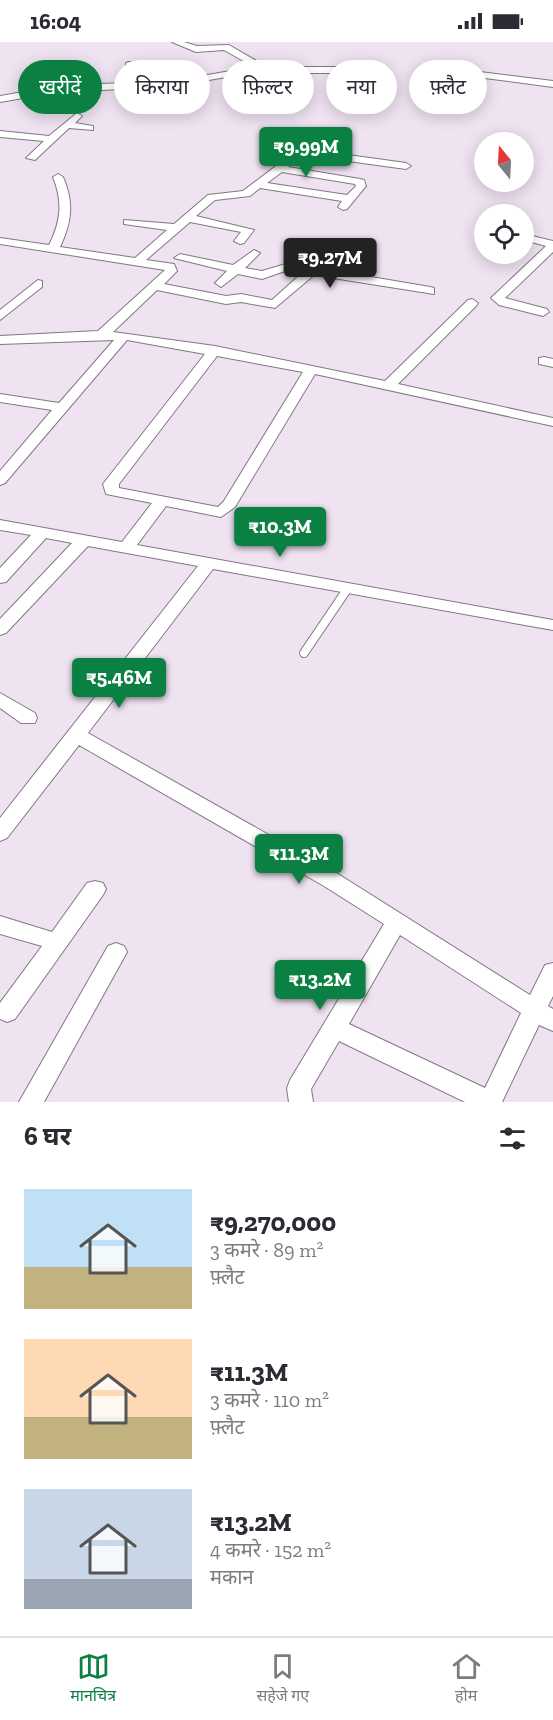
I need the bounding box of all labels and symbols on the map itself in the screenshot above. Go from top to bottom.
pin: ₹9.99M [257,127,355,178]
north arrow [474,132,534,192]
pin: ₹9.27M [281,238,379,289]
pin: ₹10.3M [231,507,329,558]
pin: ₹5.46M [70,658,168,709]
pin: ₹11.3M [250,834,348,885]
pin: ₹13.2M [271,960,369,1011]

